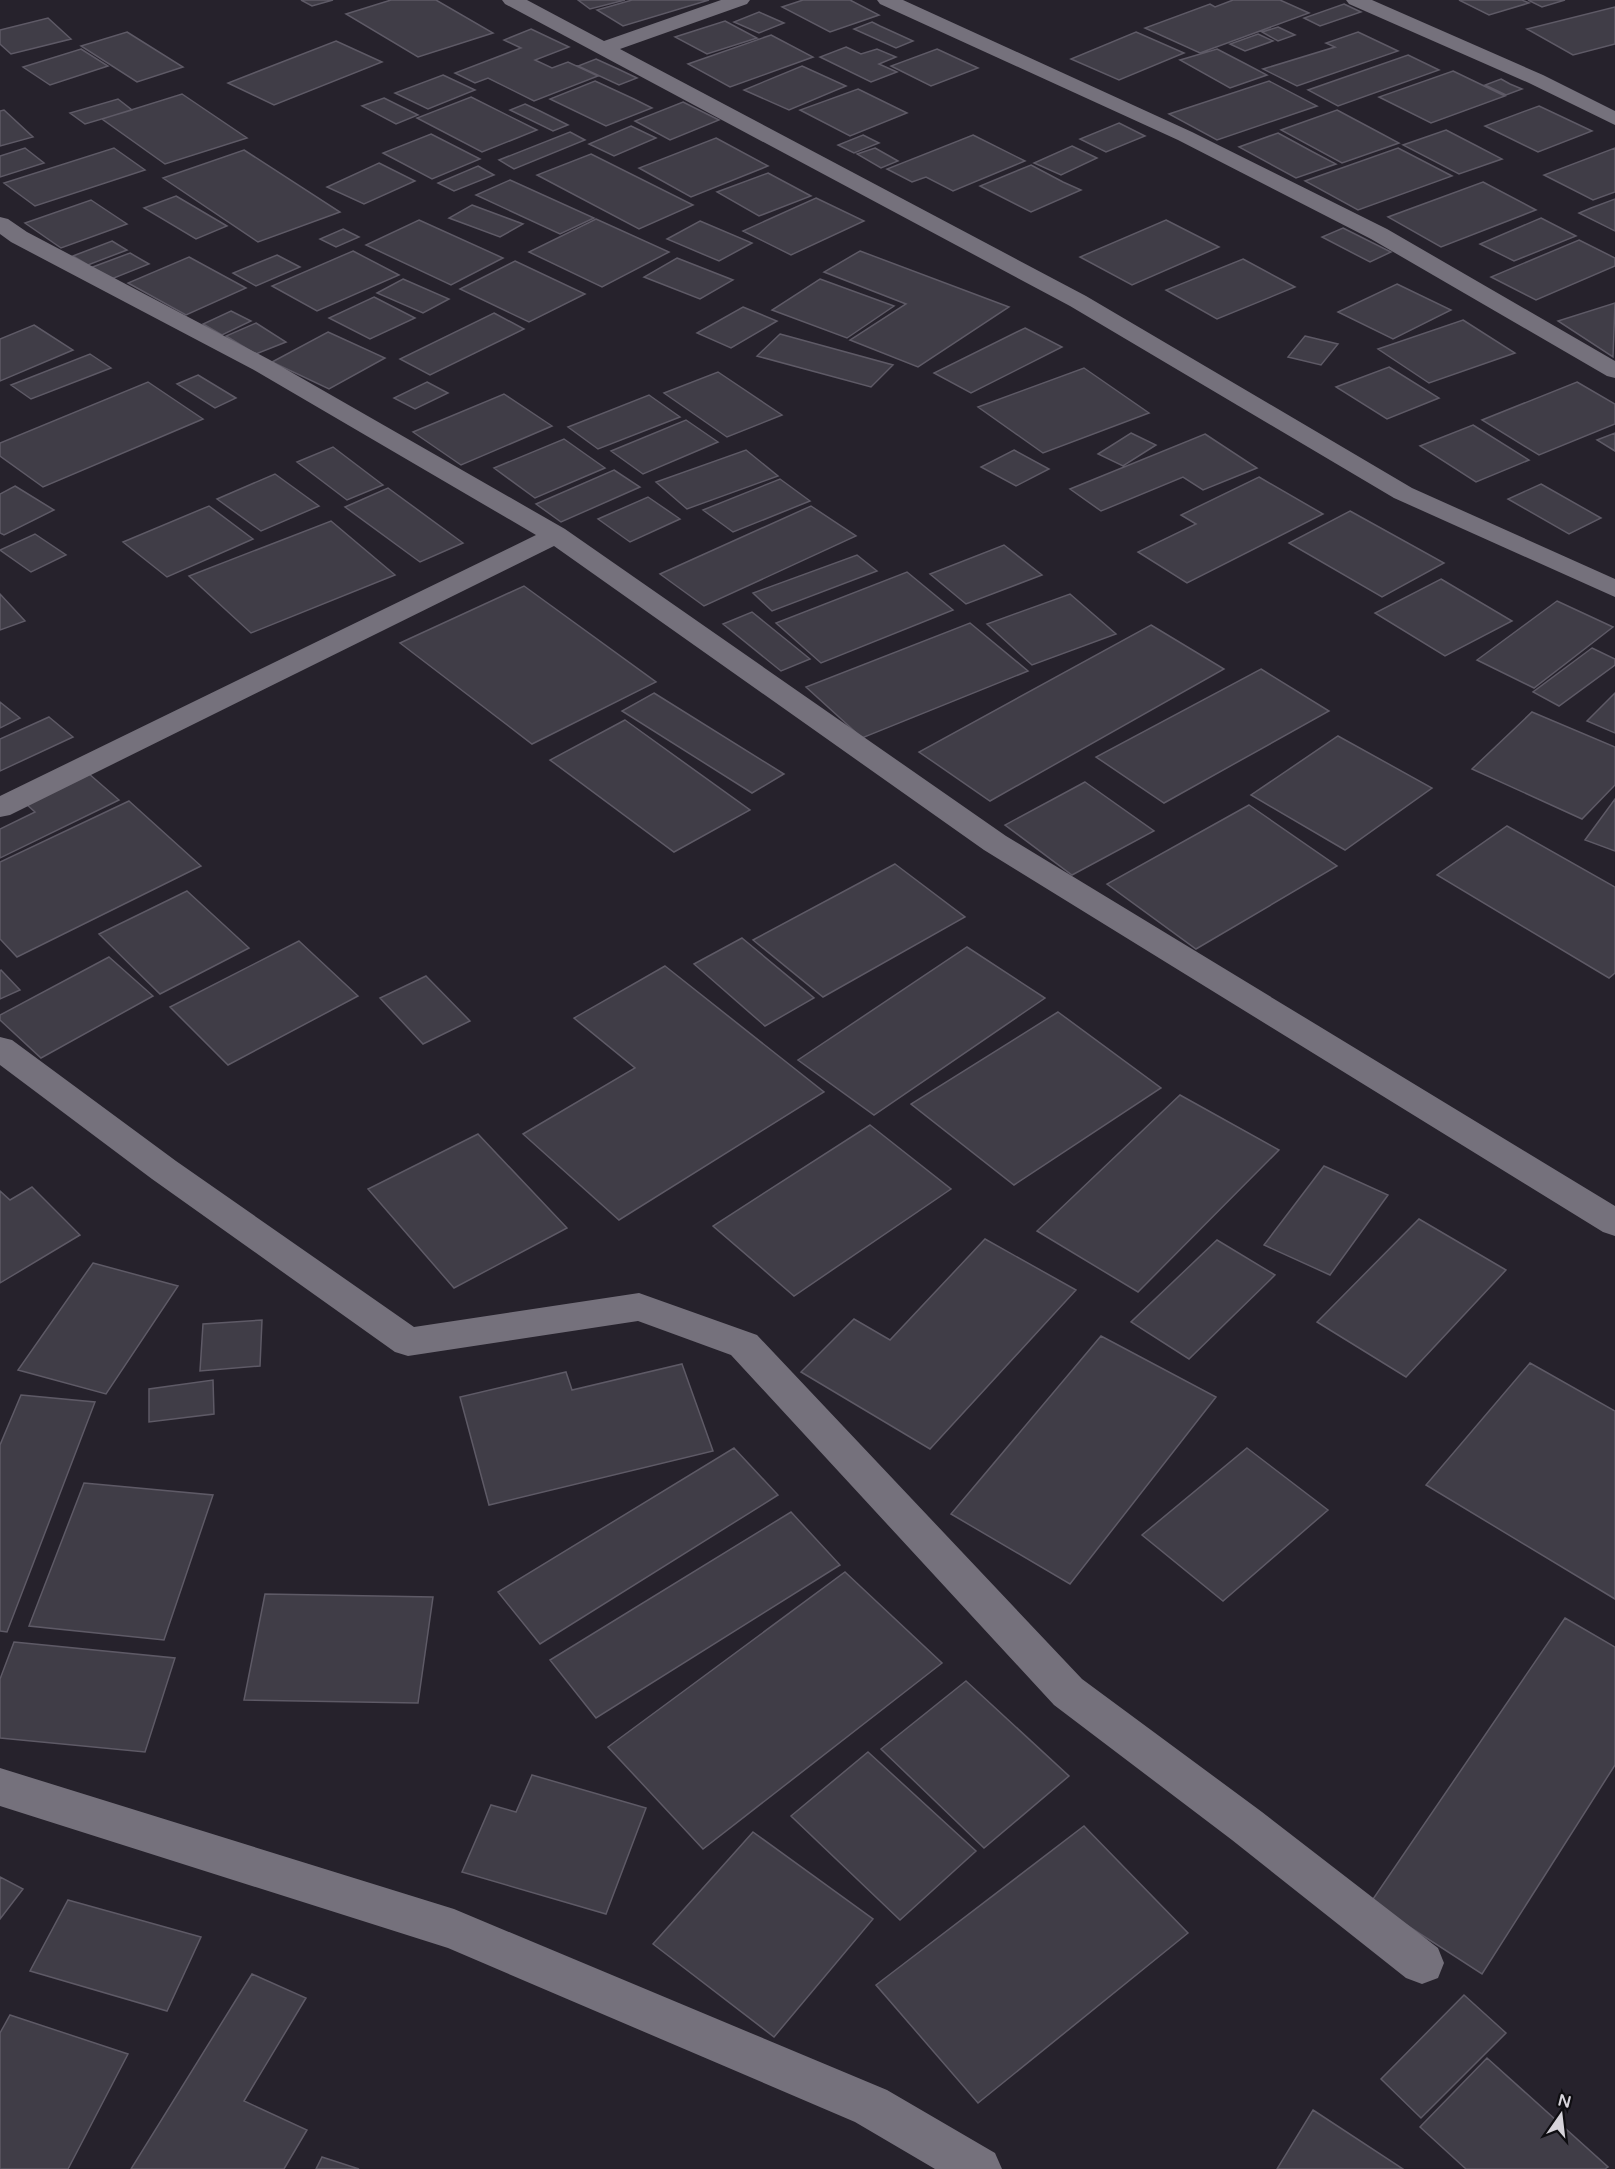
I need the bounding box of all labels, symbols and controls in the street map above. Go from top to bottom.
north arrow [1531,2085,1591,2145]
text: N [1556,2090,1573,2113]

